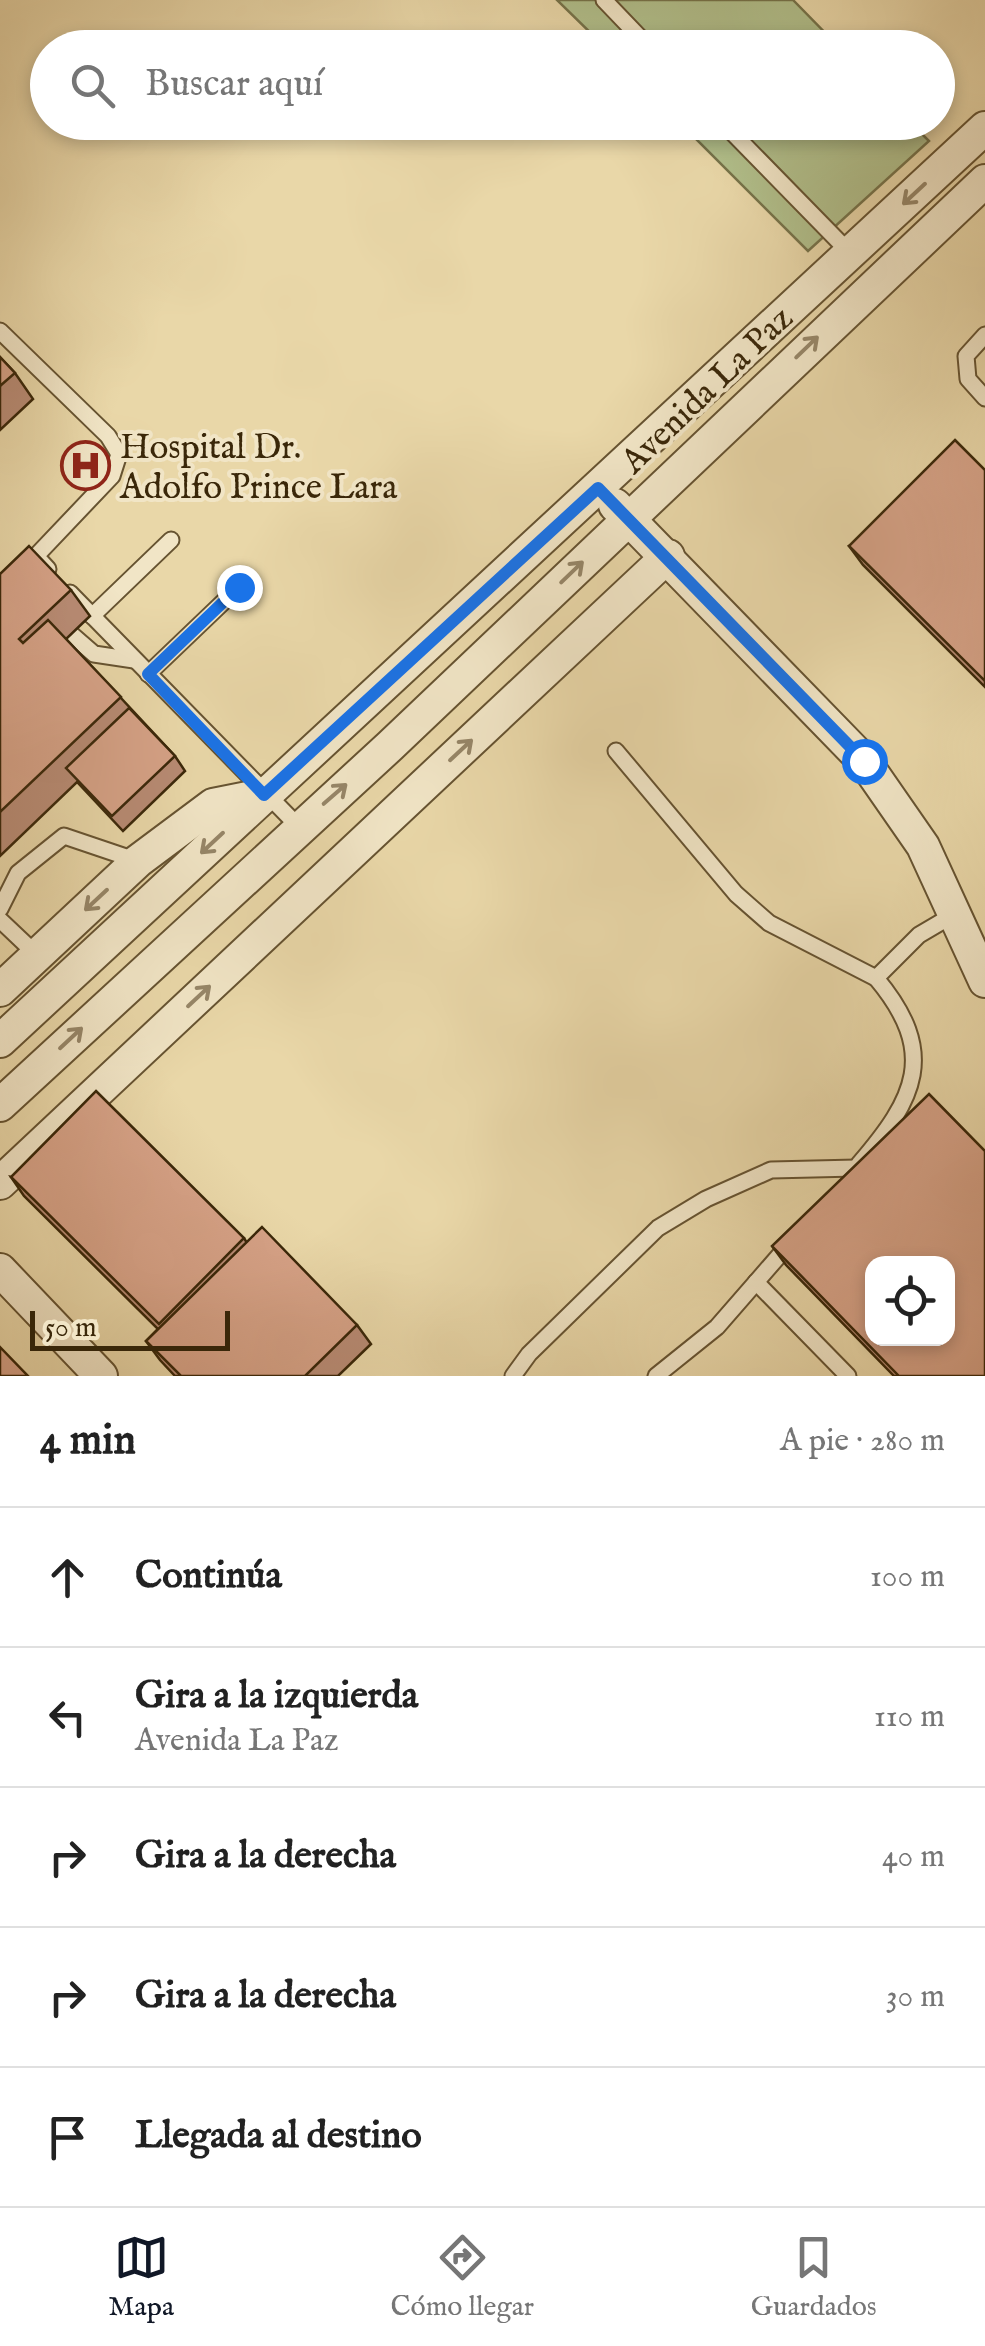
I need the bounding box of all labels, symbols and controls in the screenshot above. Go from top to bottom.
search box [30,30,955,140]
icon: search [65,58,120,113]
text: Buscar aquí [145,61,323,109]
one-way arrow [901,182,927,206]
street label: Avenida La Paz [611,297,803,485]
one-way arrow [795,335,819,359]
place label: Hospital Dr. Adolfo Prince Lara [119,426,398,511]
hospital icon: Hospital Dr. Adolfo Prince Lara [59,440,111,492]
one-way arrow [560,560,584,584]
route end [217,565,263,611]
one-way arrow [448,739,473,762]
route start [842,739,888,785]
one-way arrow [322,782,347,805]
one-way arrow [201,831,225,855]
one-way arrow [84,888,109,911]
one-way arrow [186,984,210,1008]
one-way arrow [58,1027,83,1050]
map controls [865,1256,955,1346]
button: locate [865,1256,955,1346]
scale bar [30,1306,230,1350]
text: 50 m [45,1311,97,1346]
text: 4 min [40,1415,136,1468]
text: A pie · 280 m [780,1421,945,1462]
icon: ahead [40,1550,95,1605]
text: Continúa [135,1553,282,1601]
text: 100 m [870,1557,945,1598]
text: Gira a la izquierda [135,1673,418,1721]
icon: left [40,1690,95,1745]
text: 110 m [874,1697,945,1738]
text: Avenida La Paz [135,1721,339,1762]
icon: right [40,1830,95,1885]
text: Gira a la derecha [135,1833,396,1881]
text: 40 m [882,1837,945,1878]
icon: right [40,1970,95,2025]
text: Gira a la derecha [135,1973,396,2021]
text: 30 m [886,1977,945,2018]
icon: arrive [40,2110,95,2165]
text: Llegada al destino [135,2113,422,2161]
tab: Mapa [108,2230,174,2325]
tab: Cómo llegar [391,2230,534,2325]
tab: Guardados [751,2230,877,2325]

